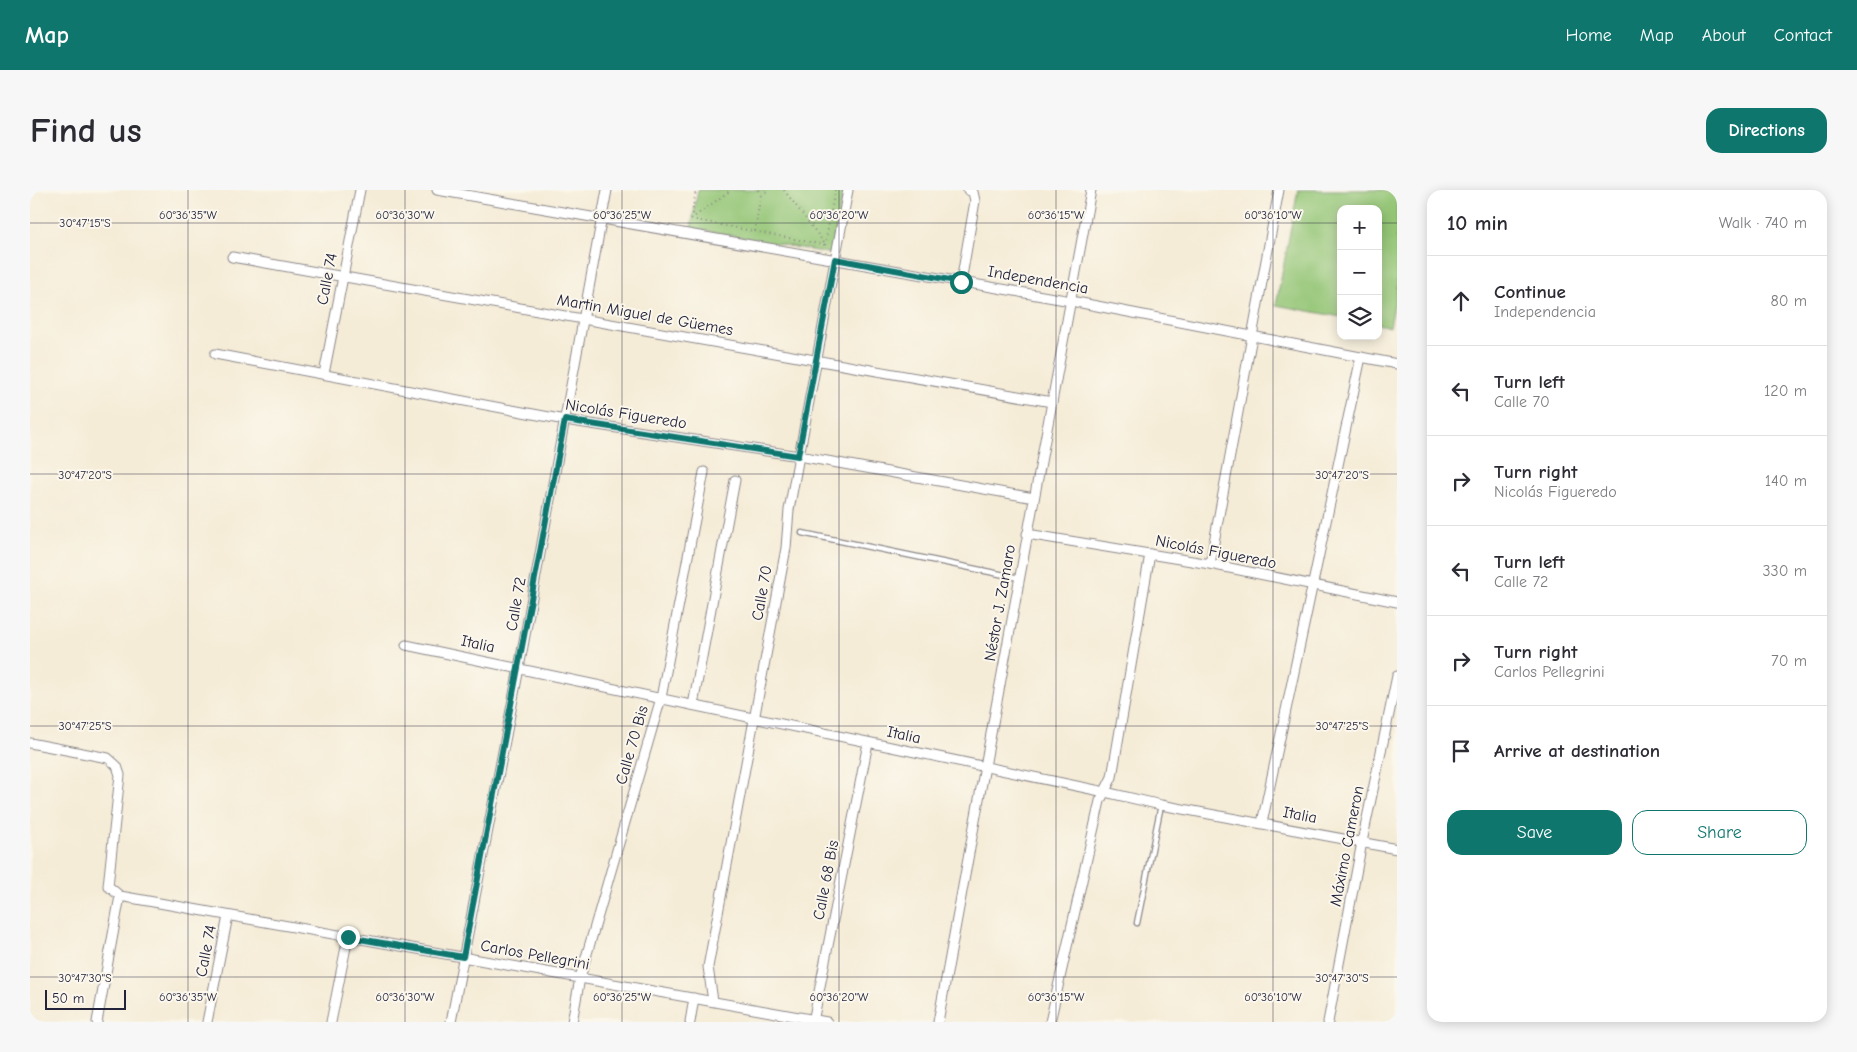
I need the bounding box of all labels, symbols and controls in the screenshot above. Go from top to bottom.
text: Map [25,21,69,49]
text: Home [1565,25,1612,46]
text: Map [1640,25,1674,46]
text: About [1702,25,1746,46]
text: Contact [1774,25,1832,46]
button: Directions [1706,108,1827,153]
text: Find us [30,110,142,151]
map controls [1337,205,1382,340]
button: + [1337,205,1382,250]
text: 60°36'35"W [159,208,218,222]
text: 60°36'30"W [376,208,435,222]
text: 60°36'25"W [593,208,652,222]
text: 60°36'20"W [810,208,869,222]
text: 60°36'15"W [1028,208,1085,222]
text: 60°36'10"W [1244,208,1302,222]
text: 10 min [1447,211,1508,235]
text: Walk · 740 m [1719,214,1807,232]
text: 30°47'15"S [59,216,111,230]
button: − [1337,250,1382,295]
street label: Calle 74 [313,252,341,306]
street label: Independencia [986,262,1090,298]
route start [950,271,973,294]
text: Continue [1494,281,1566,303]
icon: ahead [1447,287,1475,315]
street label: Martin Miguel de Güemes [556,291,735,339]
text: 80 m [1770,292,1807,310]
button: layers [1337,295,1382,340]
text: Independencia [1494,303,1596,321]
text: Turn left [1494,371,1565,393]
icon: left [1447,377,1475,405]
text: 120 m [1764,382,1807,400]
text: Calle 70 [1494,393,1550,411]
street label: Nicolás Figueredo [564,396,688,432]
text: Turn right [1494,461,1578,483]
icon: right [1447,467,1475,495]
text: 30°47'20"S [58,468,112,482]
text: 30°47'20"S [1315,468,1369,482]
text: 140 m [1765,472,1807,490]
text: Nicolás Figueredo [1494,483,1617,501]
street label: Nicolás Figueredo [1154,531,1278,573]
street label: Néstor J. Zamaro [981,543,1019,663]
text: Turn left [1494,551,1565,573]
icon: left [1447,557,1475,585]
text: 330 m [1762,562,1807,580]
street label: Calle 70 [748,564,776,622]
text: Calle 72 [1494,573,1548,591]
street label: Calle 72 [502,576,530,632]
street label: Italia [459,632,497,656]
text: Turn right [1494,641,1578,663]
icon: right [1447,647,1475,675]
text: 70 m [1771,652,1807,670]
text: Carlos Pellegrini [1494,663,1605,681]
street label: Calle 70 Bis [612,703,652,787]
text: 30°47'25"S [59,719,112,733]
text: 30°47'25"S [1316,719,1369,733]
street label: Italia [885,723,923,747]
icon: arrive [1447,737,1475,765]
text: Arrive at destination [1494,740,1660,762]
street label: Máximo Cameron [1326,784,1368,908]
street label: Italia [1282,803,1318,827]
button: Save [1447,810,1622,855]
button: Share [1632,810,1807,855]
street label: Calle 68 Bis [809,838,843,921]
street label: Calle 74 [192,924,220,978]
route end [337,926,360,949]
street label: Carlos Pellegrini [479,937,591,973]
text: 30°47'30"S [58,971,112,985]
text: 30°47'30"S [1315,971,1369,985]
scale bar [45,987,126,1010]
text: 50 m [52,990,84,1007]
text: 60°36'35"W [159,990,218,1004]
text: 60°36'30"W [376,990,435,1004]
text: 60°36'25"W [593,990,652,1004]
text: 60°36'20"W [810,990,869,1004]
text: 60°36'15"W [1028,990,1085,1004]
text: 60°36'10"W [1244,990,1302,1004]

